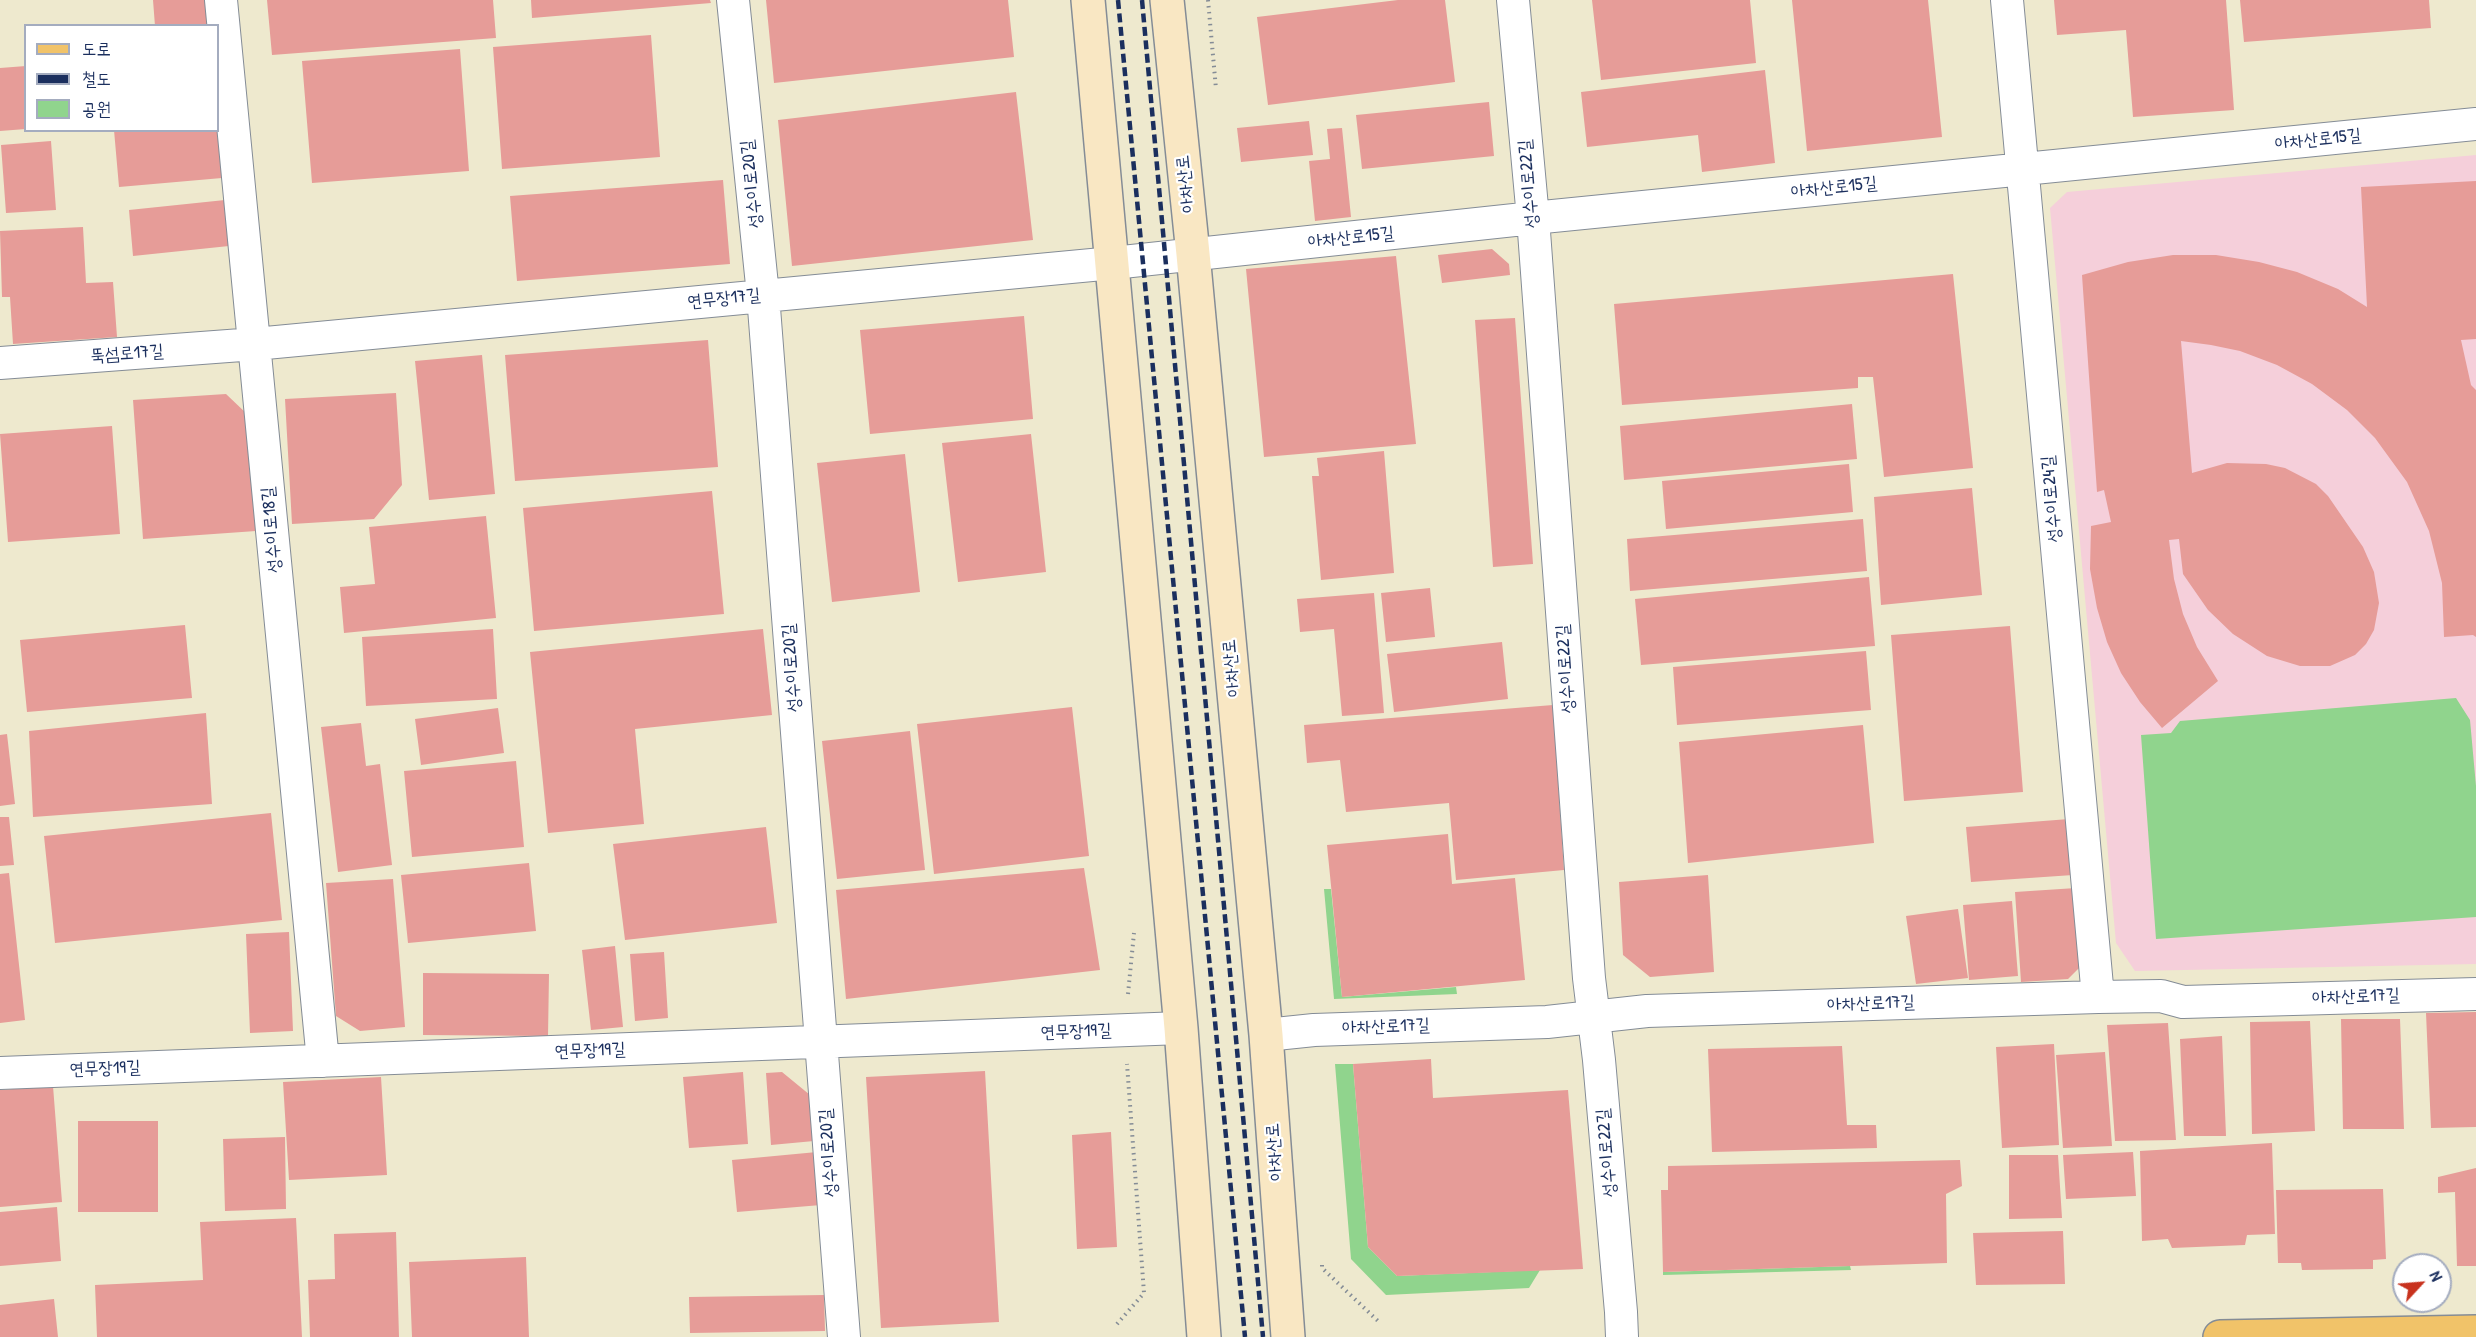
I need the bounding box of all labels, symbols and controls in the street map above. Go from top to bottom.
legend [24,24,219,132]
text: 도로 [82,36,111,61]
text: 철도 [82,66,111,91]
text: 공원 [82,96,111,121]
street label: 아차산로15길 [2274,125,2362,155]
street label: 성수이로20길 [737,139,767,229]
street label: 성수이로22길 [1514,139,1544,229]
street label: 아차산로 [1172,154,1200,214]
street label: 아차산로15길 [1790,173,1878,203]
street label: 아차산로15길 [1307,223,1395,253]
street label: 연무장17길 [686,284,762,314]
street label: 뚝섬로17길 [90,341,164,367]
street label: 성수이로24길 [2037,454,2067,544]
street label: 성수이로18길 [257,486,287,574]
street label: 성수이로20길 [778,623,806,713]
street label: 성수이로22길 [1552,624,1580,714]
street label: 아차산로 [1219,638,1245,698]
street label: 아차산로17길 [2312,985,2400,1009]
street label: 아차산로17길 [1827,992,1915,1016]
street label: 아차산로17길 [1342,1015,1430,1039]
street label: 연무장19길 [1040,1020,1112,1044]
street label: 연무장19길 [554,1039,626,1063]
street label: 연무장19길 [69,1057,141,1081]
street label: 성수이로20길 [815,1108,843,1198]
street label: 성수이로22길 [1592,1108,1622,1198]
street label: 아차산로 [1262,1122,1288,1182]
north arrow [2392,1253,2452,1313]
text: N [2425,1267,2448,1285]

